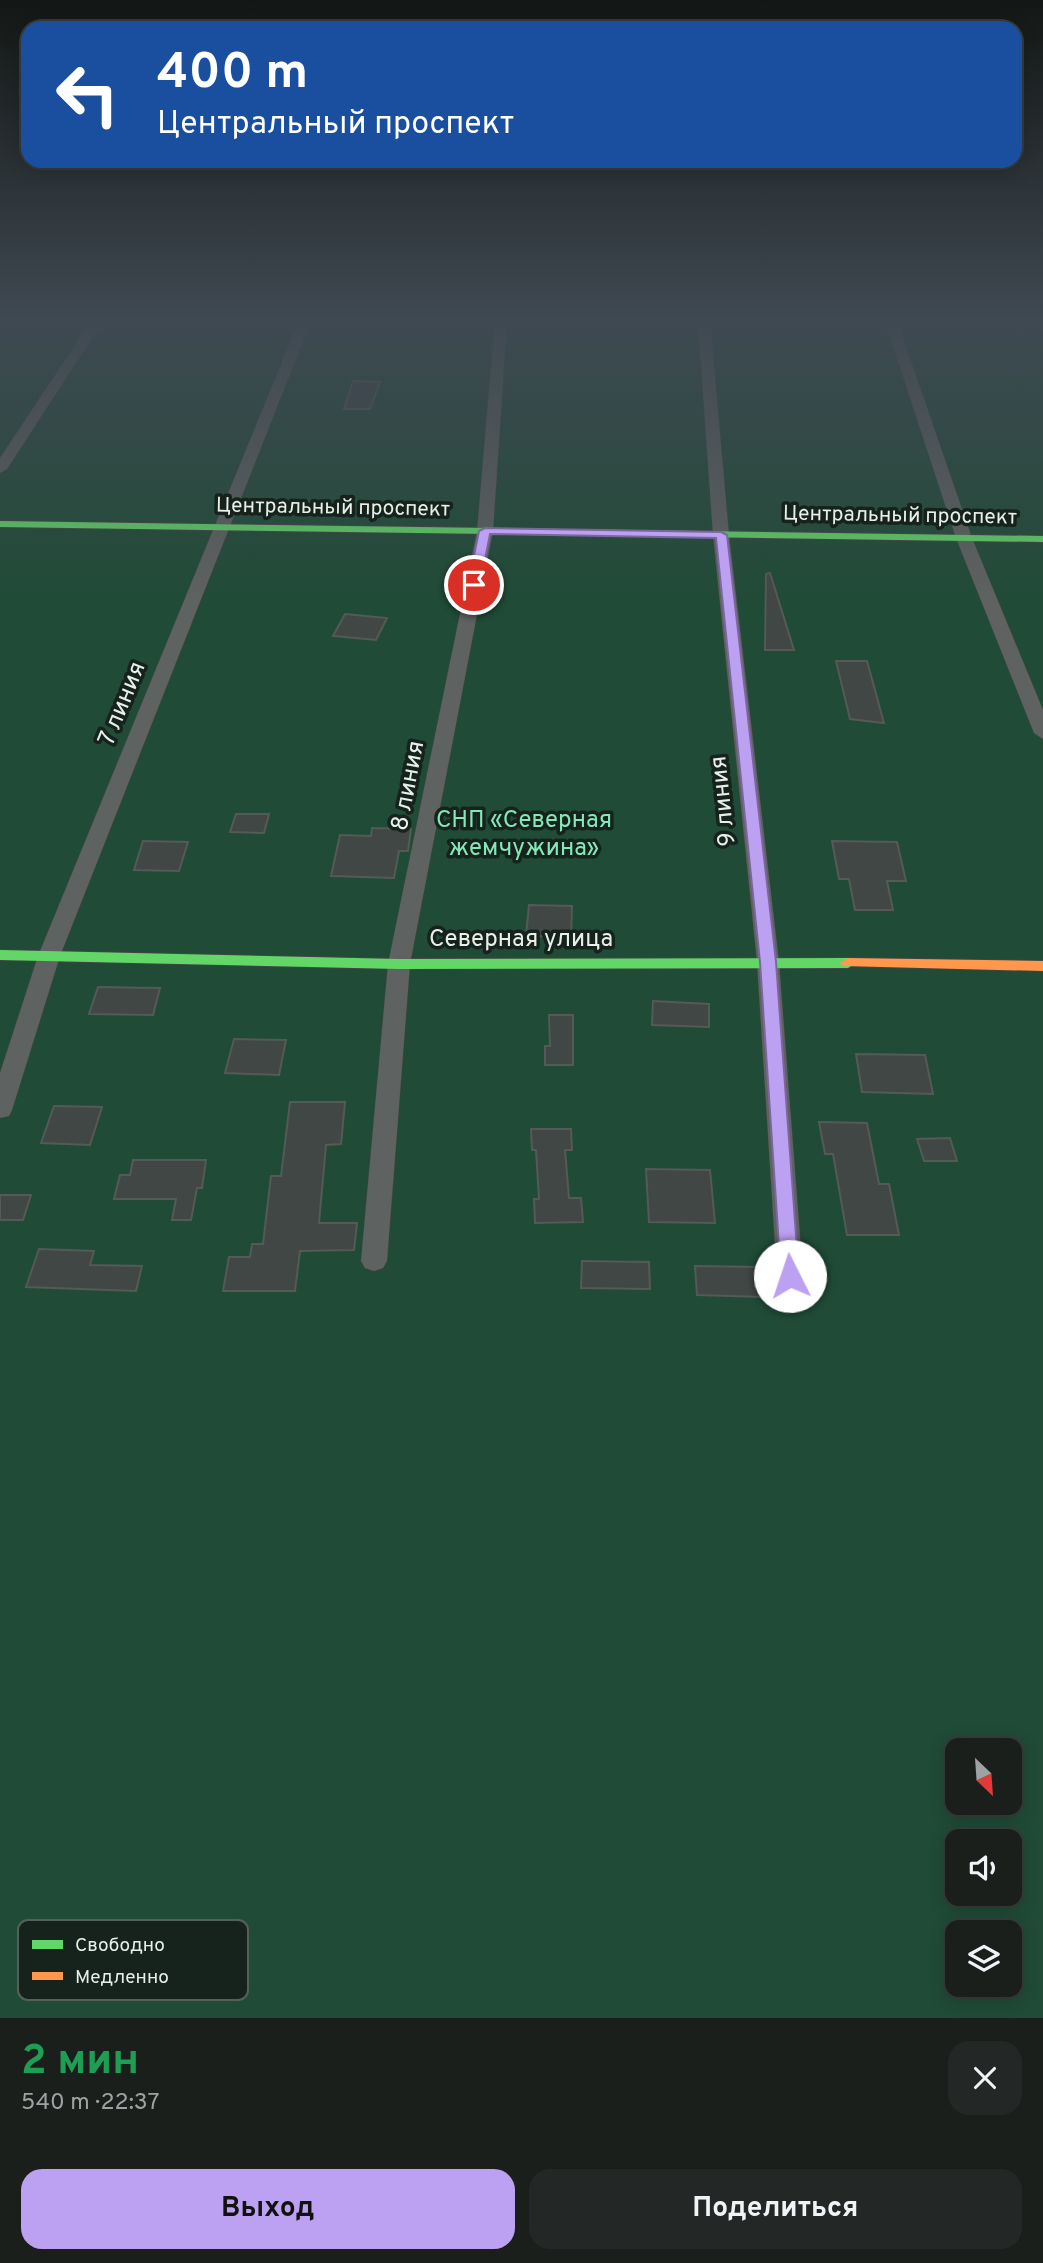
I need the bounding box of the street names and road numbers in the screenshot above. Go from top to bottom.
street label: Центральный проспект [216,492,450,524]
street label: Центральный проспект [783,500,1017,532]
street label: 7 линия [93,658,153,750]
street label: 8 линия [386,738,432,834]
street label: 9 линия [704,754,744,848]
street label: Северная улица [429,925,613,955]

